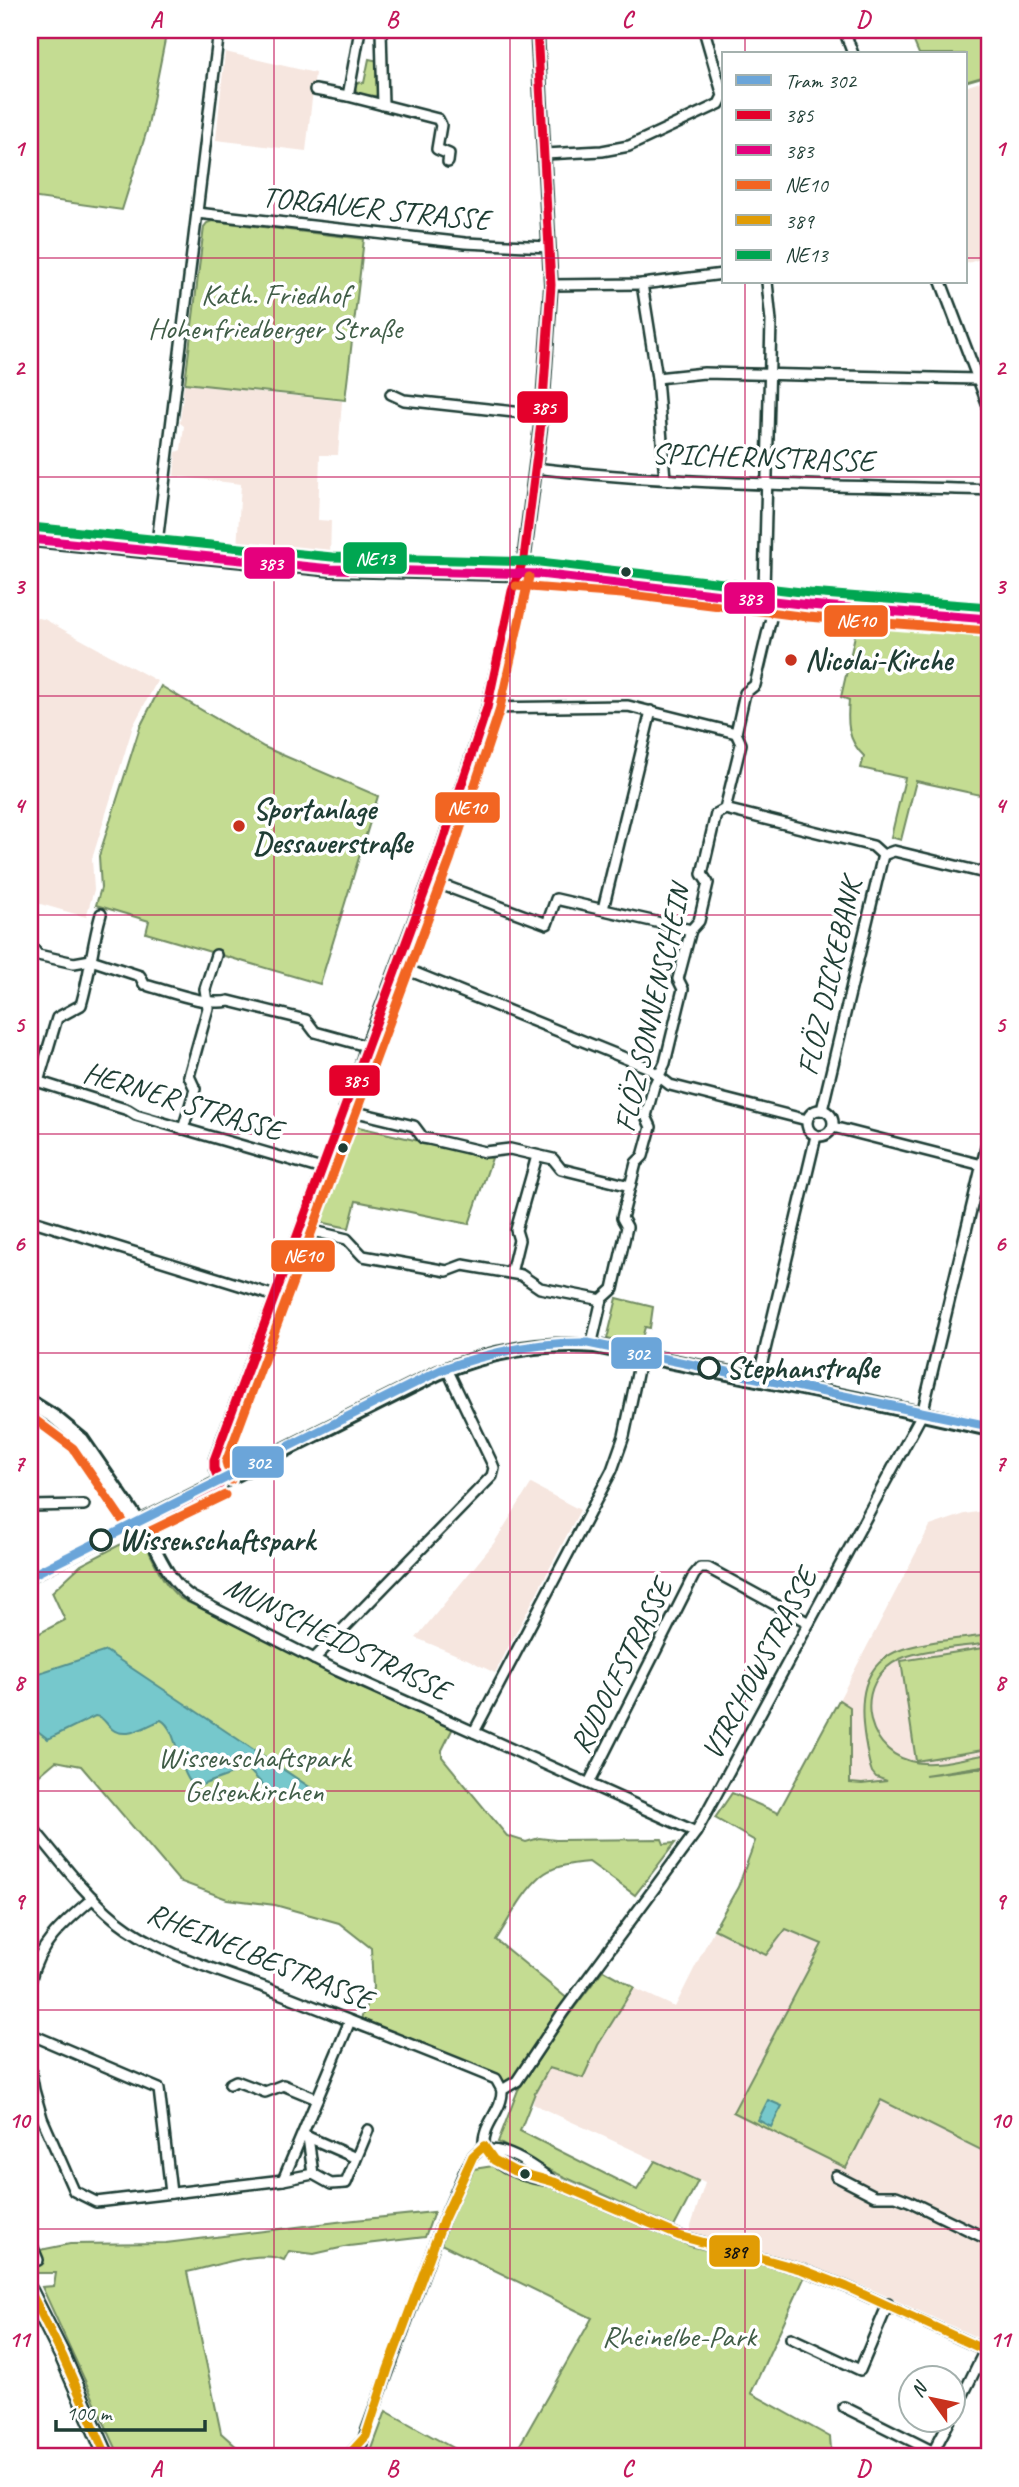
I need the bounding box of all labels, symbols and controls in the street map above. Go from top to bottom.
text: A [150,5,164,34]
text: B [386,5,400,34]
text: C [622,5,636,34]
text: D [856,5,872,34]
legend [722,52,967,284]
text: Tram 302 [785,68,857,94]
text: 385 [785,102,815,128]
text: 1 [14,134,27,163]
text: 1 [995,134,1008,163]
text: 383 [785,138,815,164]
text: NE10 [785,172,829,198]
street label: TORGAUER STRASSE [260,177,495,239]
text: 389 [785,208,815,234]
text: NE13 [785,242,829,268]
park label: Kath. Friedhof Hohenfriedberger Straße [148,275,404,347]
text: 2 [14,353,27,382]
text: 2 [995,353,1008,382]
line badge: 385 [516,390,569,424]
text: 385 [530,396,557,420]
street label: SPICHERNSTRASSE [651,434,879,480]
line badge: NE13 [342,541,408,575]
line badge: 383 [243,546,296,580]
text: NE13 [355,547,397,571]
text: 383 [257,552,285,576]
unlabelled marker [619,565,633,579]
text: 3 [14,572,27,601]
text: 3 [995,572,1008,601]
line badge: 383 [723,581,776,615]
text: 383 [736,587,764,611]
line badge: NE10 [823,604,889,638]
text: NE10 [836,609,878,633]
place label: Nicolai-Kirche [805,641,954,679]
marker: Nicolai-Kirche [783,652,799,668]
place label: Sportanlage Dessauerstraße [253,790,415,862]
text: 4 [14,791,27,820]
line badge: NE10 [434,791,501,824]
text: 4 [995,791,1008,820]
text: NE10 [447,796,489,820]
marker: Sportanlage Dessauerstraße [231,818,247,834]
street label: FLÖZ DICKEBANK [788,869,871,1079]
street label: FLÖZ SONNENSCHEIN [605,877,700,1135]
text: 5 [14,1010,26,1039]
text: 5 [995,1010,1007,1039]
street label: HERNER STRASSE [79,1053,291,1150]
line badge: 385 [328,1064,381,1097]
text: 385 [342,1069,369,1093]
unlabelled marker [336,1141,350,1155]
text: 6 [14,1229,27,1258]
text: 6 [995,1229,1008,1258]
line badge: NE10 [270,1239,336,1273]
text: NE10 [283,1244,325,1268]
line badge: 302 [610,1336,663,1370]
text: 302 [624,1342,652,1366]
place label: Stephanstraße [726,1349,881,1387]
marker: Stephanstraße [698,1357,720,1379]
line badge: 302 [231,1445,285,1479]
text: 7 [14,1449,27,1478]
text: 7 [995,1449,1008,1478]
text: 302 [245,1451,273,1475]
place label: Wissenschaftspark [119,1521,317,1559]
marker: Wissenschaftspark [90,1529,112,1551]
street label: VIRCHOWSTRASSE [693,1558,827,1766]
street label: MUNSCHEIDSTRASSE [218,1567,459,1710]
street label: RUDOLFSTRASSE [561,1569,683,1759]
text: 8 [14,1668,27,1697]
text: 8 [995,1668,1008,1697]
park label: Wissenschaftspark Gelsenkirchen [158,1738,352,1810]
text: 9 [14,1887,27,1916]
text: 9 [995,1887,1008,1916]
street label: RHEINELBESTRASSE [142,1894,381,2020]
text: 10 [9,2106,32,2135]
text: 10 [990,2106,1013,2135]
unlabelled marker [518,2167,532,2181]
line badge: 389 [708,2234,761,2268]
text: 389 [721,2240,749,2264]
park label: Rheinelbe-Park [602,2317,758,2355]
text: 11 [9,2325,32,2354]
text: 11 [990,2325,1013,2354]
north arrow [897,2364,967,2434]
text: N [905,2376,934,2402]
scale bar [56,2389,205,2433]
text: 100 m [66,2400,113,2426]
text: A [150,2454,164,2483]
text: B [386,2454,400,2483]
text: C [622,2454,636,2483]
text: D [856,2454,872,2483]

